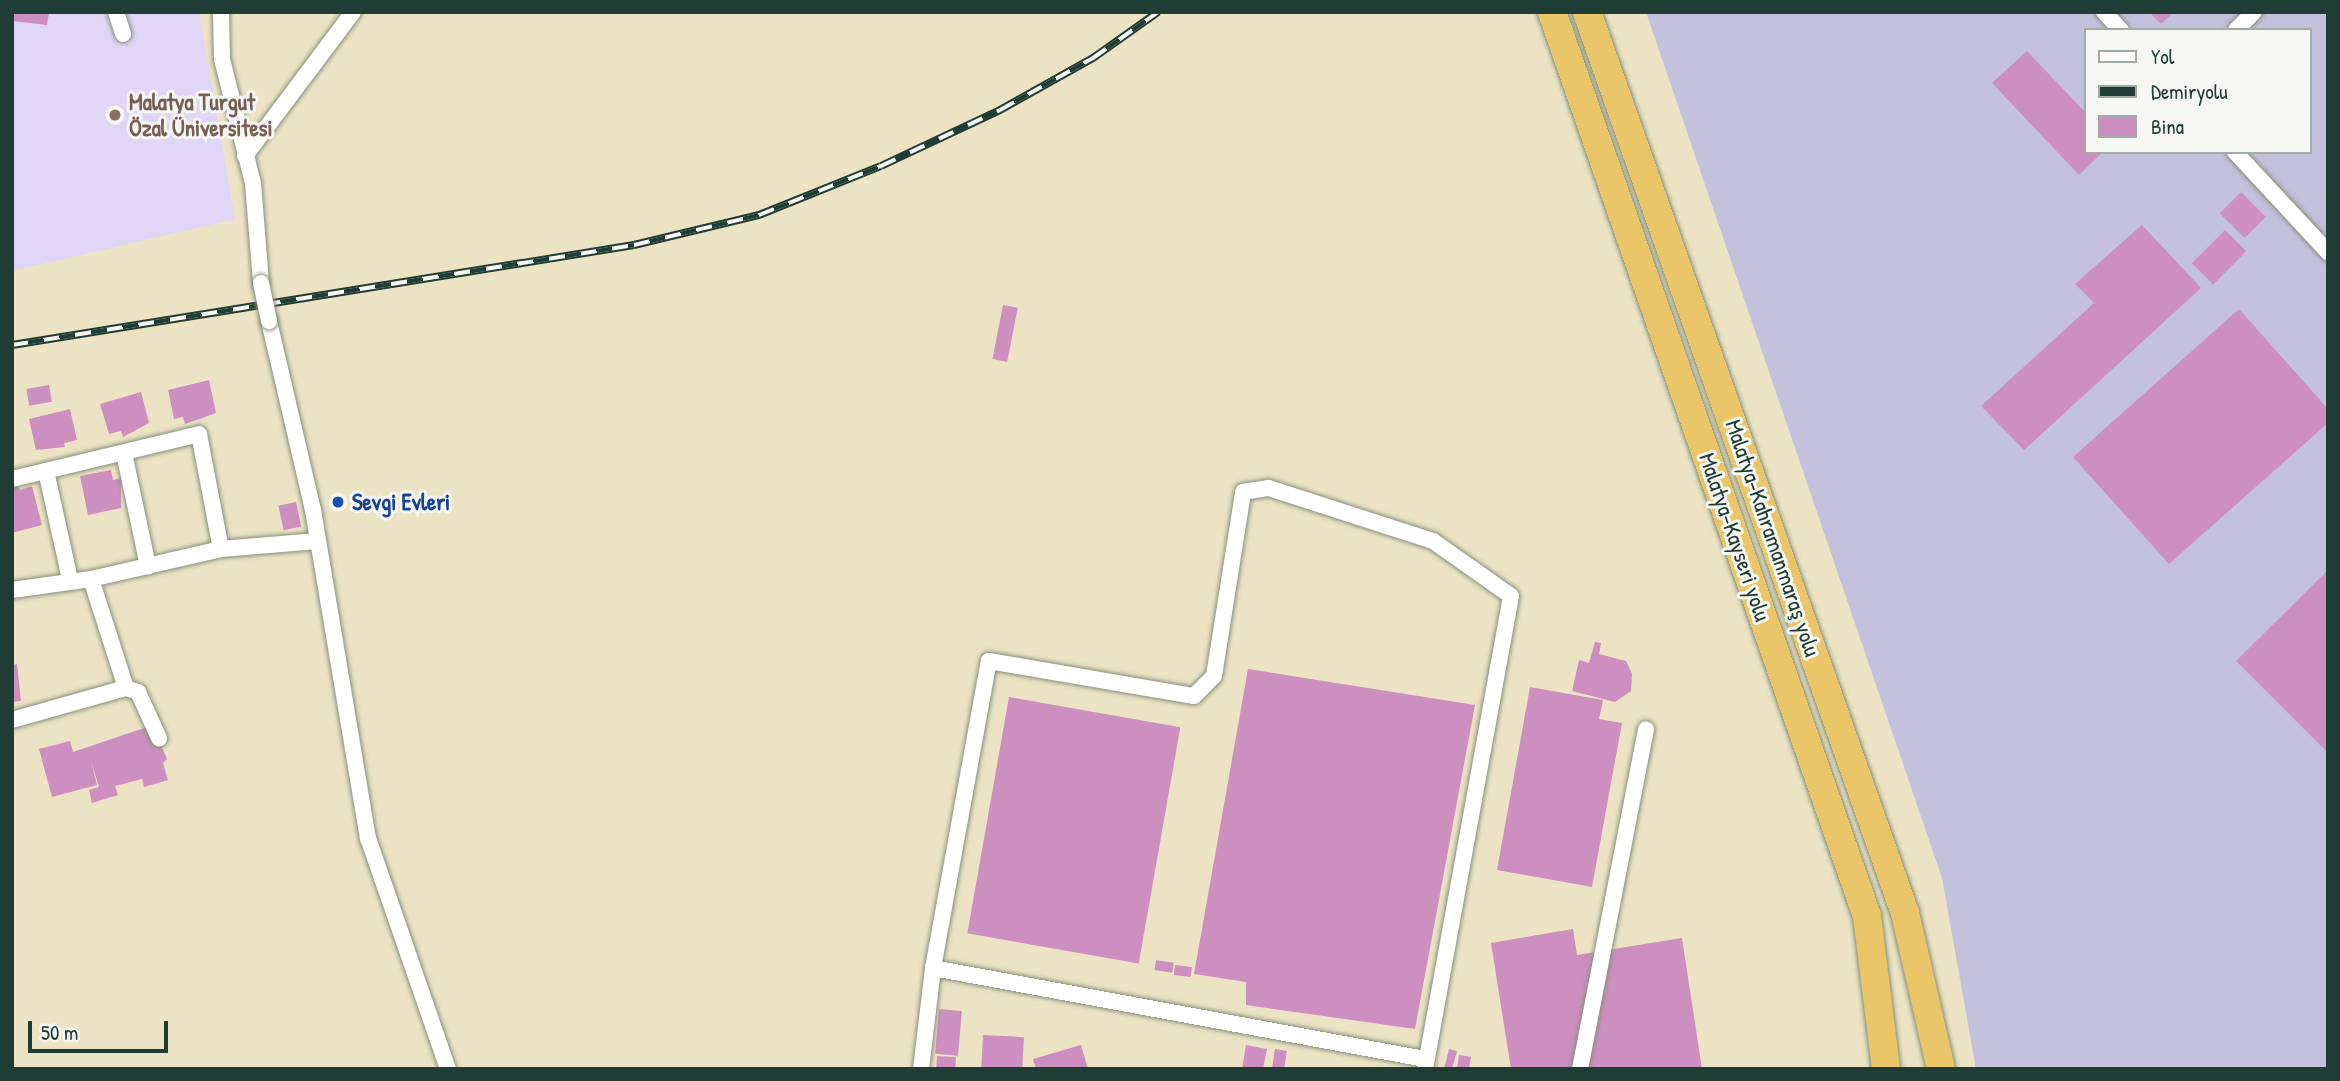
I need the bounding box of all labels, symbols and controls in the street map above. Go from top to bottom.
legend [2084,28,2312,154]
text: Yol [2151,42,2174,71]
text: Demiryolu [2151,77,2228,106]
place label: Malatya Turgut Özal Üniversitesi [129,88,273,142]
marker: Malatya Turgut Özal Üniversitesi [107,107,123,123]
text: Bina [2151,112,2184,141]
street label: Malatya-Kahramanmaraş yolu [1720,416,1826,660]
street label: Malatya-Kayseri yolu [1693,449,1777,625]
place label: Sevgi Evleri [352,488,450,516]
marker: Sevgi Evleri [330,494,346,510]
scale bar [32,1007,172,1052]
text: 50 m [41,1018,78,1047]

